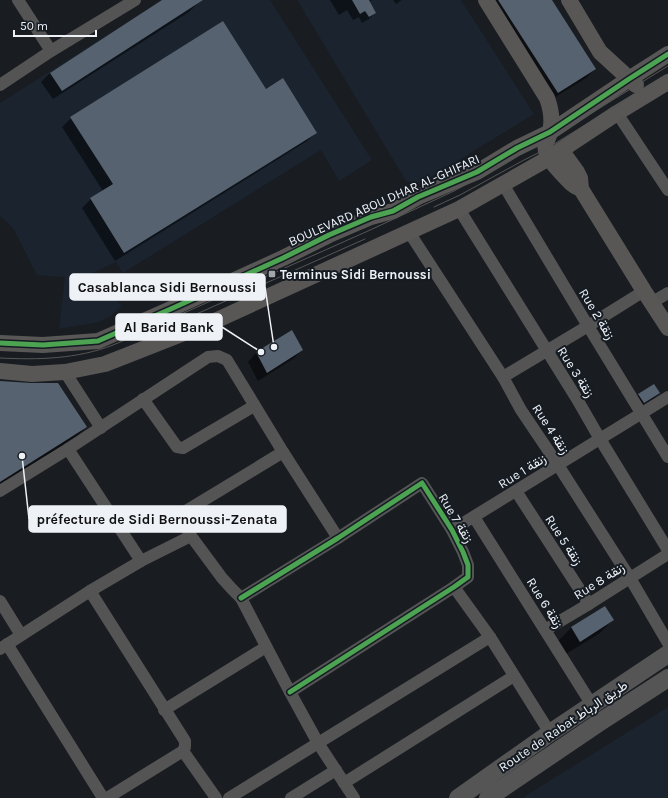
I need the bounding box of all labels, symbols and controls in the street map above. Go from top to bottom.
scale bar [14,12,96,38]
text: 50 m [20,19,48,33]
street label: BOULEVARD ABOU DHAR AL-GHIFARI [286,151,482,249]
place label: Terminus Sidi Bernoussi [280,267,431,282]
marker: Terminus Sidi Bernoussi [267,269,277,279]
callout: Casablanca Sidi Bernoussi [70,274,265,300]
text: Casablanca Sidi Bernoussi [78,279,256,296]
street label: Rue 2 زنقة [575,286,618,343]
callout: Al Barid Bank [116,314,222,340]
text: Al Barid Bank [124,319,215,336]
street label: Rue 3 زنقة [554,344,597,401]
street label: Rue 4 زنقة [529,401,573,457]
street label: Rue 1 زنقة [495,450,549,492]
street label: Rue 7 زنقة [434,490,477,546]
callout: préfecture de Sidi Bernoussi-Zenata [29,506,286,532]
text: préfecture de Sidi Bernoussi-Zenata [37,511,277,528]
street label: Rue 5 زنقة [541,512,586,568]
street label: Rue 8 زنقة [571,559,628,603]
street label: Rue 6 زنقة [523,575,566,632]
street label: Route de Rabat طريق الرباط [496,677,631,776]

